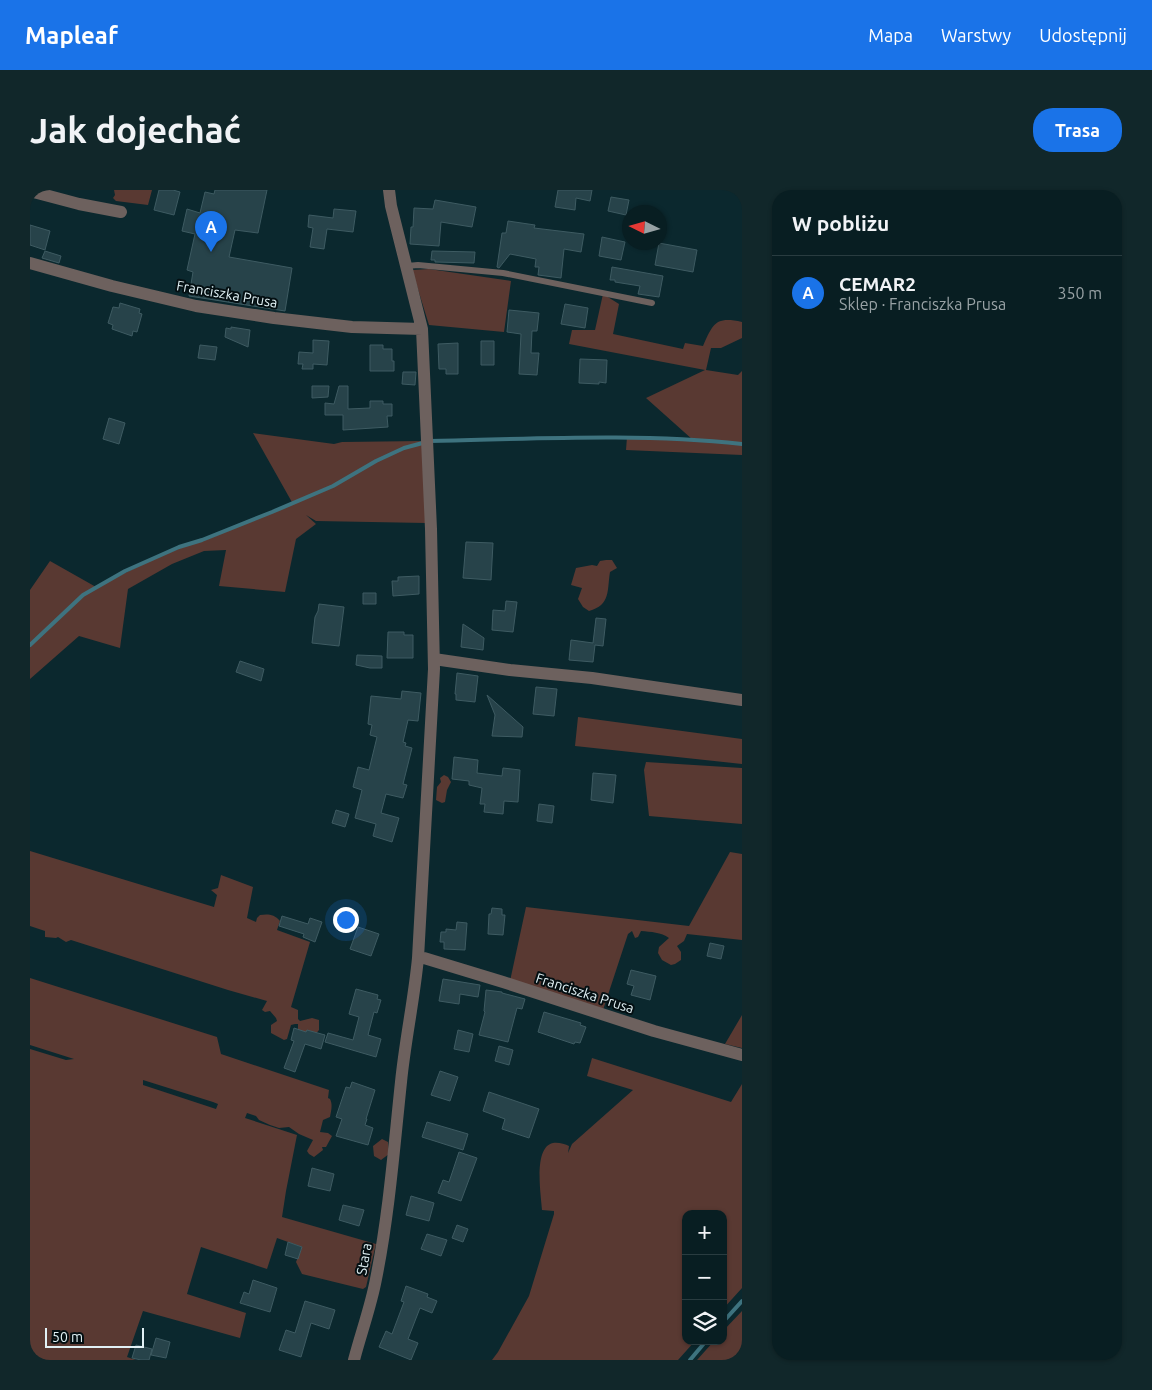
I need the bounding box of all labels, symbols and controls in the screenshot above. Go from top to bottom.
text: Mapleaf [25,22,118,49]
text: Mapa [868,25,913,45]
text: Warstwy [941,25,1011,45]
text: Udostępnij [1039,25,1127,45]
button: Trasa [1033,108,1122,152]
text: Jak dojechać [30,110,241,150]
north arrow [622,205,667,250]
pin: A [195,211,227,252]
text: W pobliżu [792,211,889,235]
text: CEMAR2 [839,273,916,295]
street label: Franciszka Prusa [175,277,279,311]
text: A [802,284,814,302]
text: 350 m [1057,284,1102,302]
text: Sklep · Franciszka Prusa [839,295,1006,313]
your location [333,907,359,933]
street label: Franciszka Prusa [534,970,636,1016]
map controls [682,1210,727,1345]
button: + [682,1210,727,1255]
street label: Stara [353,1242,375,1276]
button: − [682,1255,727,1300]
button: layers [682,1300,727,1345]
scale bar [45,1325,144,1348]
text: 50 m [52,1329,83,1345]

